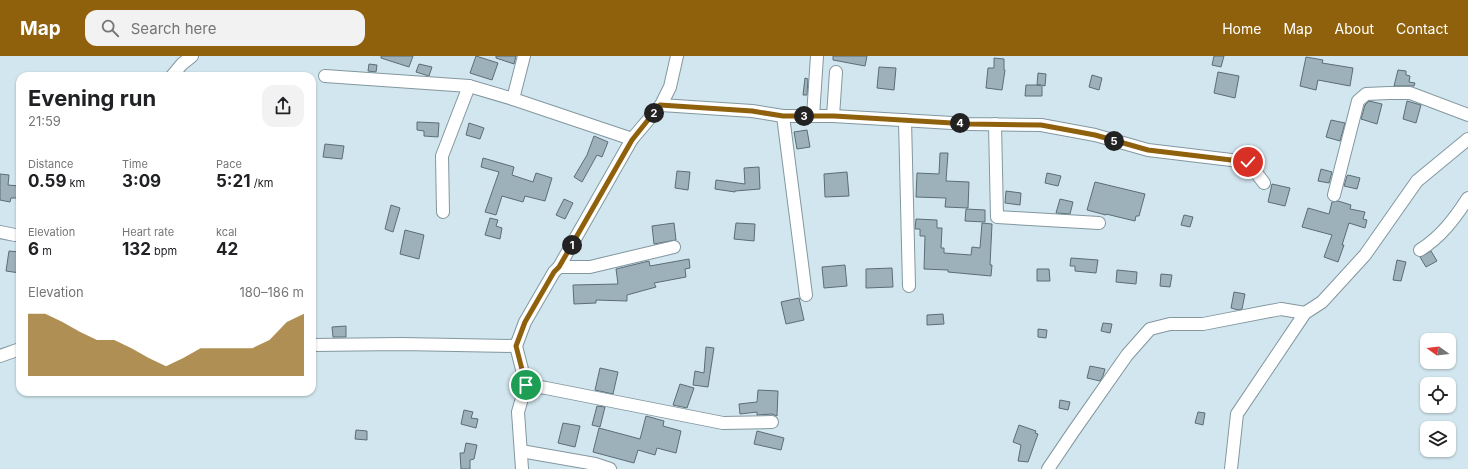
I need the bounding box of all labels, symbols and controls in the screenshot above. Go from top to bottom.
search box [85,10,365,46]
text: Map [20,17,61,40]
icon: search [99,17,121,39]
text: Search here [131,19,216,38]
text: Home [1222,20,1261,37]
text: Map [1283,20,1313,37]
text: About [1335,20,1374,37]
text: Contact [1396,20,1448,37]
text: Evening run [28,85,156,111]
button: share [262,85,304,127]
pin: 2 [644,103,664,123]
text: 2 [651,106,657,120]
pin: 3 [794,106,814,126]
text: 3 [800,109,808,123]
text: 21:59 [28,113,61,129]
pin: 4 [950,113,970,133]
text: 4 [956,116,964,130]
pin: 5 [1104,131,1124,151]
text: 5 [1110,134,1118,148]
pin [1231,145,1265,179]
icon: check [1237,151,1259,173]
text: Distance [28,157,73,171]
text: Time [122,157,148,171]
text: Pace [216,157,242,171]
text: 0.59 [28,171,66,191]
text: 3:09 [122,171,161,191]
text: 5:21 [216,171,251,191]
text: km [66,176,85,190]
text: /km [251,176,273,190]
text: Elevation [28,225,75,239]
text: Heart rate [122,225,174,239]
text: kcal [216,225,237,239]
pin: 1 [562,235,582,255]
text: 1 [570,238,574,252]
text: 6 [28,239,39,259]
text: 132 [122,239,151,259]
text: 42 [216,239,238,259]
text: m [39,244,52,258]
text: bpm [151,244,177,258]
text: Elevation [28,284,84,300]
text: 180–186 m [240,284,304,300]
north arrow [1420,333,1456,369]
map controls [1420,333,1456,457]
pin [509,368,543,402]
icon: arrive [515,374,537,396]
button: locate [1420,377,1456,413]
button: layers [1420,421,1456,457]

